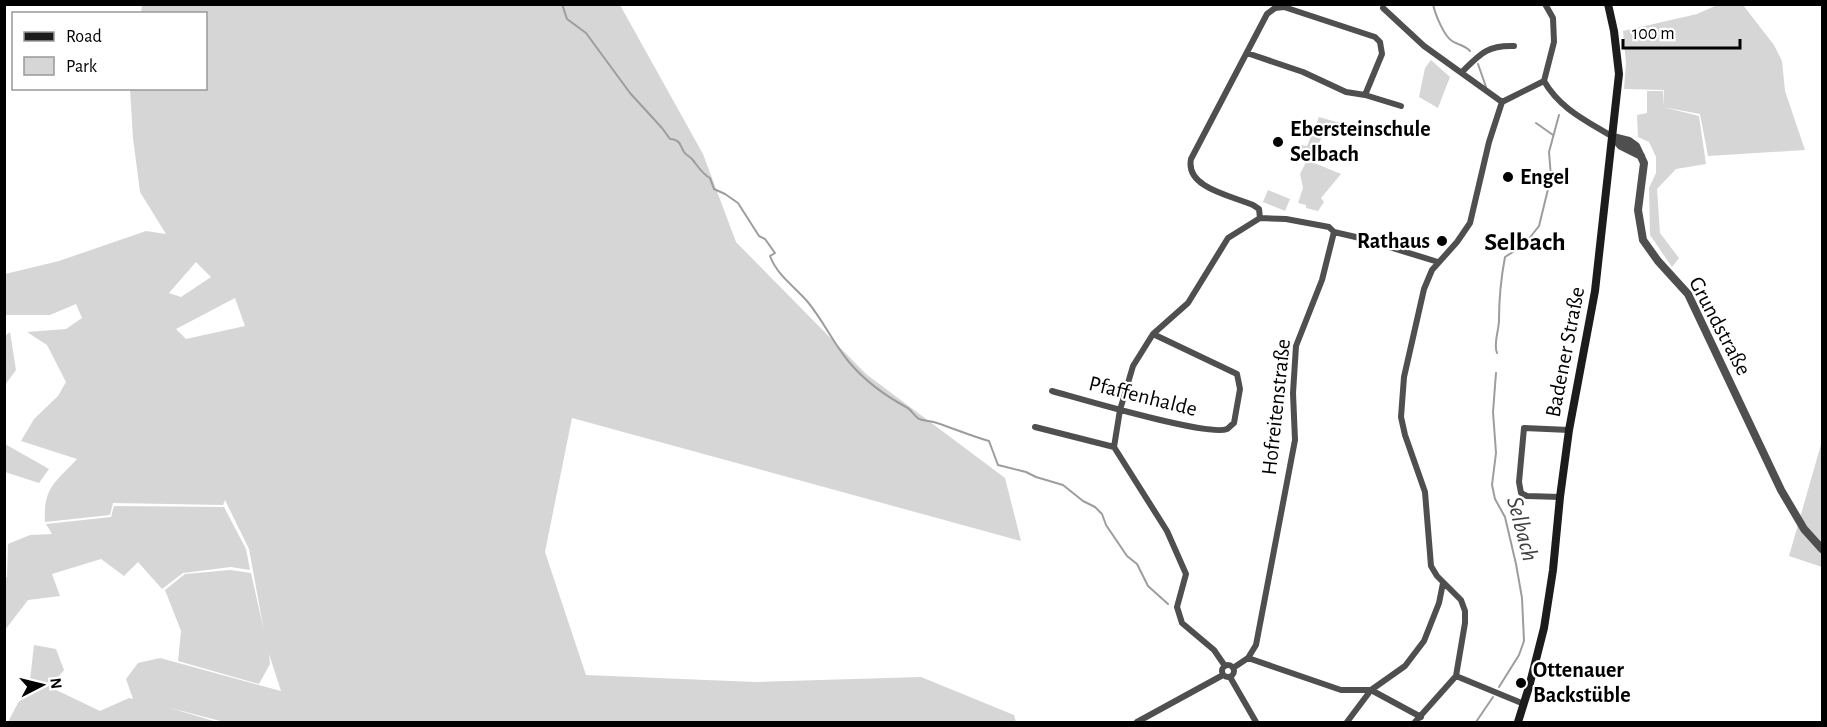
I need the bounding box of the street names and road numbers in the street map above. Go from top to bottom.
street label: Grundstraße [1685,273,1755,379]
street label: Badener Straße [1542,285,1588,419]
street label: Hofreitenstraße [1258,338,1294,476]
street label: Pfaffenhalde [1087,372,1199,420]

